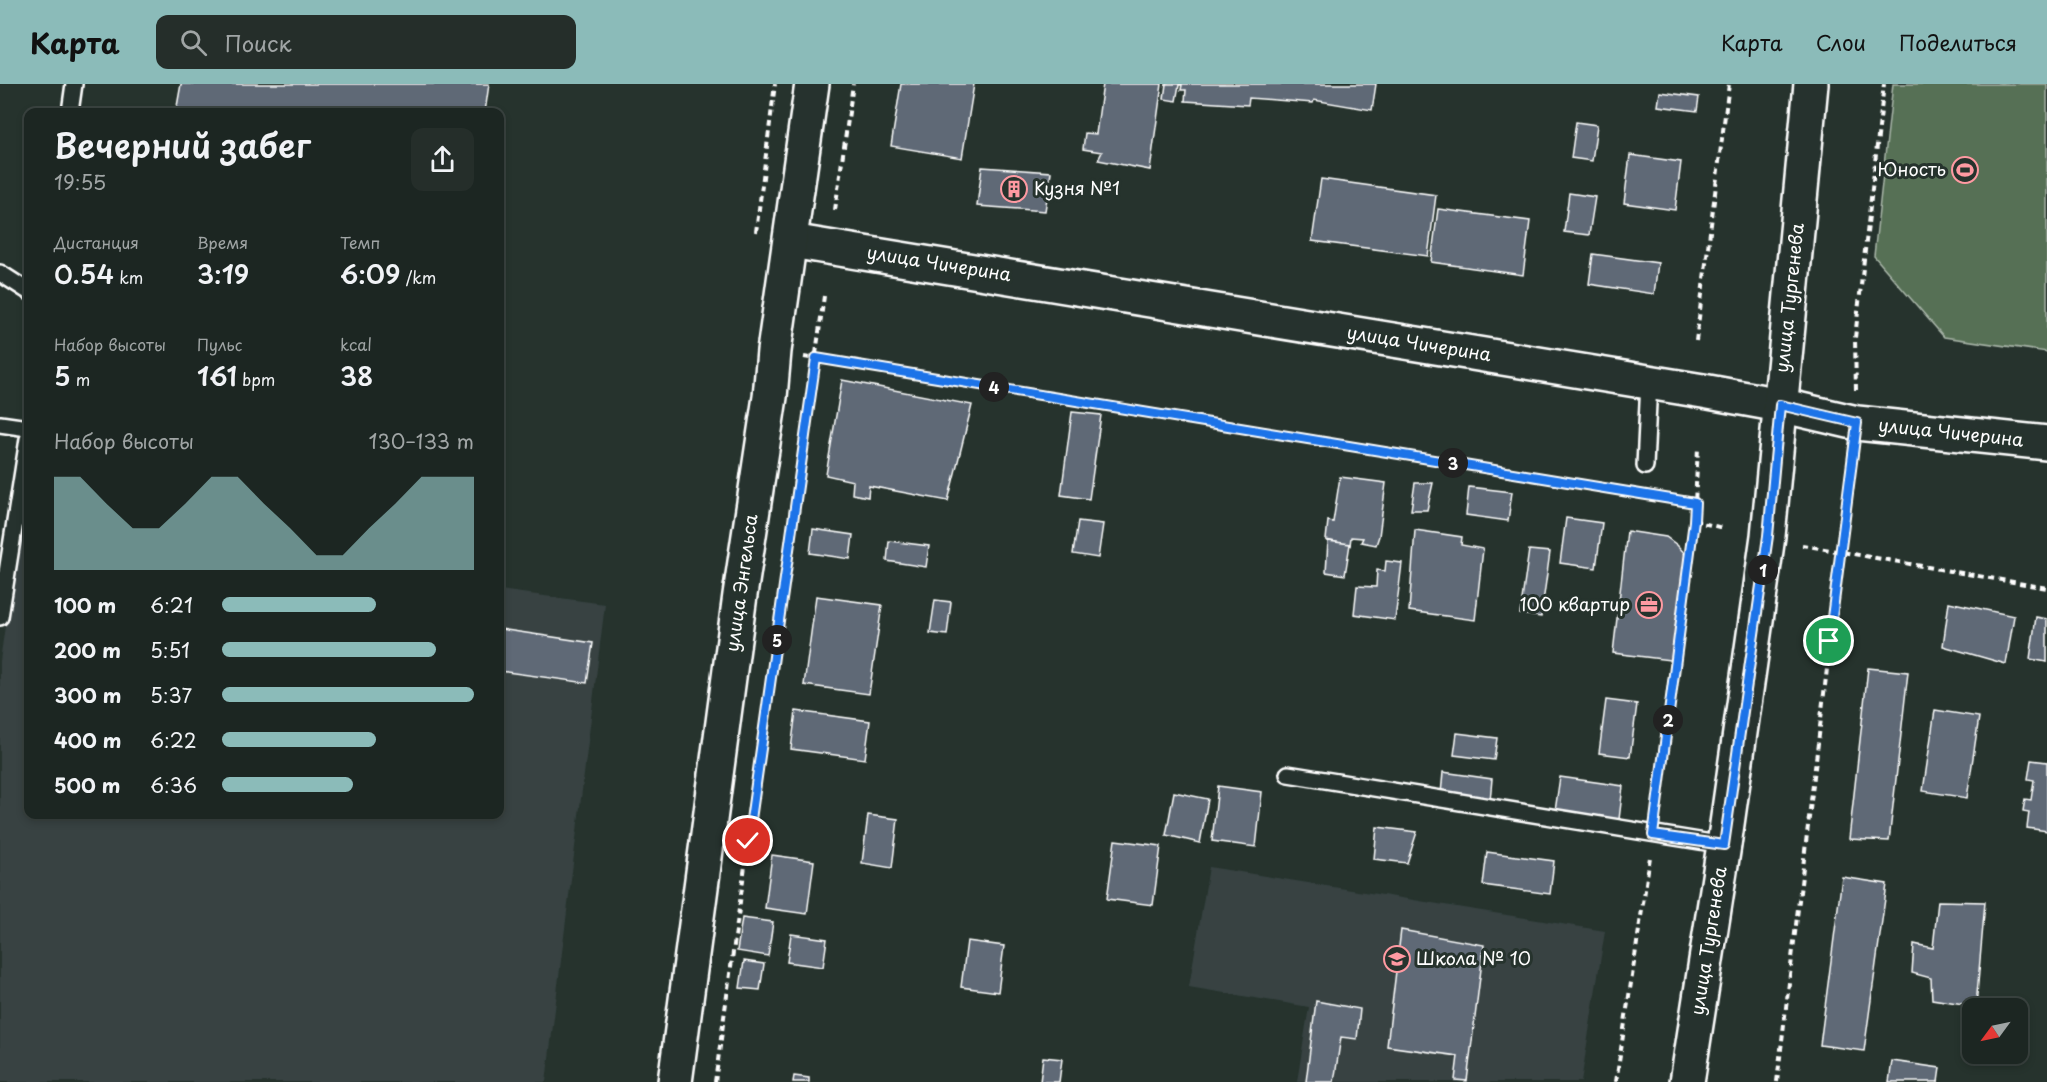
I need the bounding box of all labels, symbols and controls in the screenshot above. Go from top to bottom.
search box [156,15,576,69]
text: Карта [30,21,120,64]
icon: search [177,26,210,59]
text: Поиск [225,26,292,59]
text: Карта [1721,26,1783,58]
text: Слои [1816,26,1866,58]
text: Поделиться [1899,26,2017,58]
text: Вечерний забег [54,119,311,169]
button: share [411,128,474,191]
place label: Юность [1878,155,1946,182]
sports icon: Юность [1950,155,1980,185]
text: 19:55 [54,167,106,197]
building icon: Кузня №1 [999,174,1029,204]
place label: Кузня №1 [1034,174,1120,201]
street label: улица Тургенева [1767,221,1810,374]
text: Дистанция [54,230,139,254]
text: Время [197,230,248,254]
text: Темп [340,230,380,254]
street label: улица Чичерина [865,238,1014,287]
text: 0.54 [54,254,114,293]
text: 3:19 [197,254,249,293]
text: 6:09 [340,254,400,293]
text: km [114,265,143,289]
text: /km [400,265,436,289]
street label: улица Чичерина [1345,318,1494,367]
text: Набор высоты [54,332,166,356]
text: Пульс [197,332,242,356]
text: kcal [340,332,372,356]
text: 5 [54,356,71,395]
text: 161 [197,356,237,395]
text: 38 [340,356,373,395]
text: m [71,367,90,391]
text: bpm [237,367,275,391]
pin: 4 [979,372,1009,402]
text: 4 [989,375,999,399]
street label: улица Чичерина [1877,410,2026,453]
text: Набор высоты [54,426,194,456]
text: 130–133 m [368,426,474,456]
pin: 3 [1438,448,1468,478]
text: 3 [1448,451,1458,475]
street label: улица Энгельса [717,511,764,653]
pin: 1 [1748,555,1778,585]
text: 1 [1759,558,1767,582]
text: 100 m [54,590,116,620]
text: 6:21 [150,590,193,620]
place label: 100 квартир [1520,590,1630,617]
office icon: 100 квартир [1634,590,1664,620]
pin [1803,615,1854,666]
icon: arrive [1812,624,1845,657]
pin: 5 [762,625,792,655]
text: 5 [772,628,782,652]
text: 200 m [54,635,121,665]
text: 5:51 [150,635,190,665]
text: 300 m [54,680,122,710]
text: 5:37 [150,680,192,710]
pin: 2 [1653,705,1683,735]
text: 2 [1662,708,1674,732]
text: 400 m [54,725,122,755]
text: 6:22 [150,725,197,755]
text: 500 m [54,770,121,800]
text: 6:36 [150,770,197,800]
pin [722,815,773,866]
icon: check [731,824,764,857]
street label: улица Тургенева [1682,864,1733,1017]
school or university icon: Школа № 10 [1382,944,1412,974]
place label: Школа № 10 [1416,944,1531,971]
north arrow [1962,998,2028,1064]
map controls [1962,998,2028,1064]

